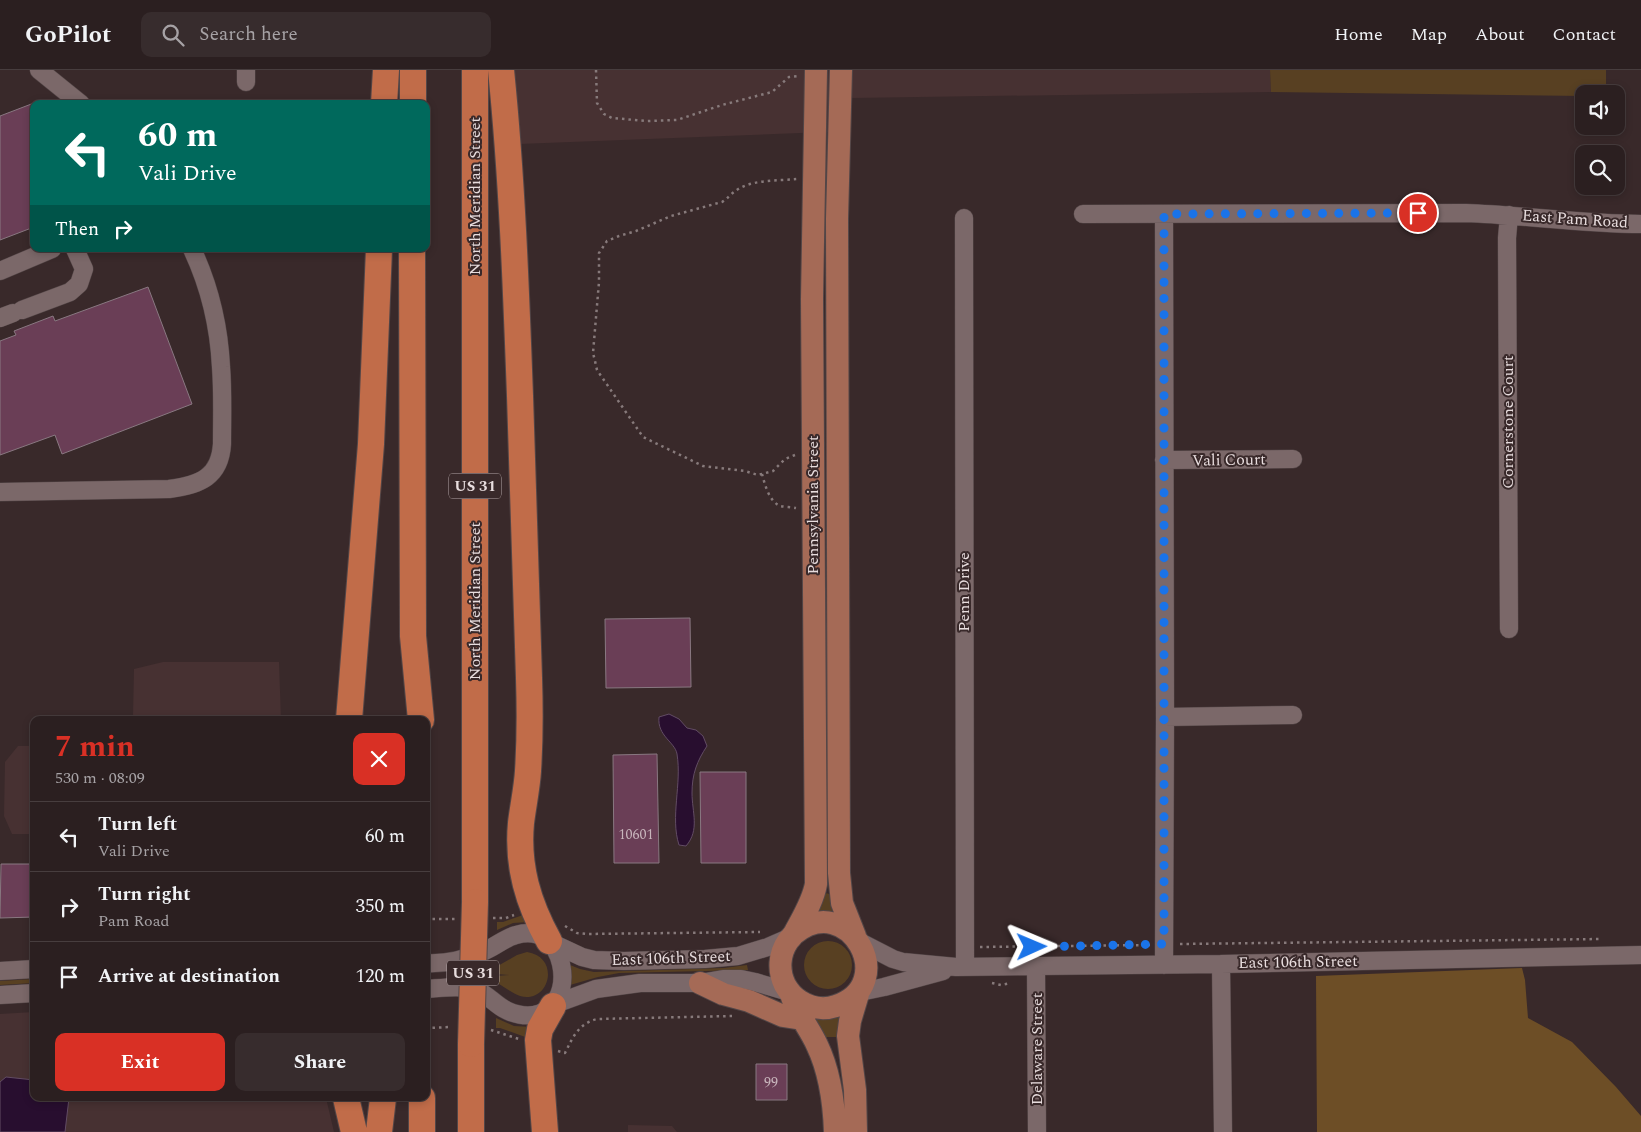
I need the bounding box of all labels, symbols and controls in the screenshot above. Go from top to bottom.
search box [141,12,491,57]
text: GoPilot [25,17,111,53]
text: Search here [199,20,298,49]
icon: search [159,21,187,49]
text: Home [1334,21,1383,48]
text: Map [1411,21,1447,48]
text: About [1475,21,1525,48]
text: Contact [1553,21,1616,48]
map controls [1575,85,1625,195]
button: sound [1575,85,1625,135]
text: 60 m [138,109,218,162]
street label: North Meridian Street [463,117,487,275]
icon: left [55,120,120,185]
button: search [1575,145,1625,195]
text: Vali Drive [138,157,237,190]
pin [1397,192,1439,234]
icon: arrive [1404,199,1432,227]
street label: East Pam Road [1521,203,1629,235]
text: Then [55,215,99,244]
icon: right [109,215,137,243]
street label: Cornerstone Court [1496,355,1520,489]
street label: Pennsylvania Street [801,435,825,575]
street label: Vali Court [1192,447,1266,473]
road number: US 31 [449,474,501,498]
street label: North Meridian Street [463,522,487,680]
street label: Penn Drive [952,552,976,632]
text: 7 min [55,724,135,770]
button: close [353,733,405,785]
text: 530 m · 08:09 [55,766,145,790]
text: Turn left [98,810,177,839]
text: 60 m [365,822,405,851]
icon: left [55,823,83,851]
house number: 10601 [619,824,654,845]
text: Vali Drive [98,839,170,863]
text: Turn right [98,880,191,909]
text: 350 m [355,892,405,921]
icon: right [55,893,83,921]
text: Pam Road [98,909,170,933]
position arrow [1005,920,1057,972]
street label: East 106th Street [611,944,732,972]
street label: East 106th Street [1238,949,1358,975]
road number: US 31 [447,960,499,986]
text: Arrive at destination [98,962,280,991]
text: 120 m [355,962,405,991]
icon: arrive [55,963,83,991]
street label: Delaware Street [1025,992,1049,1105]
button: Exit [55,1033,225,1091]
button: Share [235,1033,405,1091]
house number: 99 [764,1072,778,1093]

